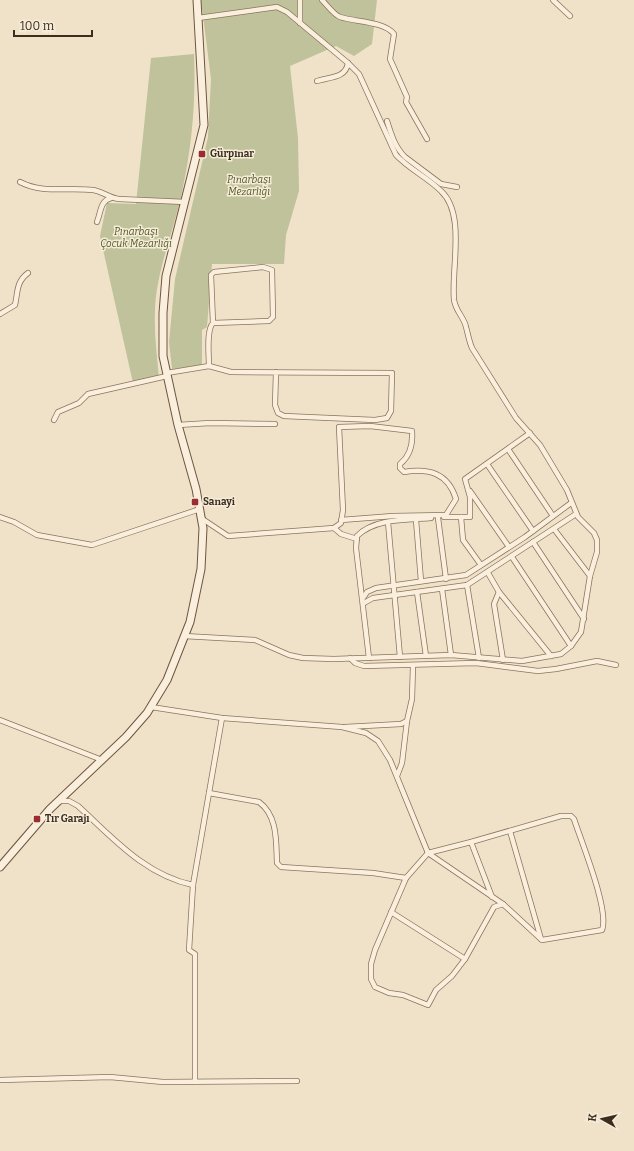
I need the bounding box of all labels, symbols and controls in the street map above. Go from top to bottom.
scale bar [14,12,92,38]
text: 100 m [20,19,55,33]
place label: Gürpınar [210,148,254,160]
marker: Gürpınar [197,149,207,159]
park label: Pınarbaşı Mezarlığı [227,174,271,198]
park label: Pınarbaşı Çocuk Mezarlığı [100,226,172,250]
place label: Sanayi [203,496,236,508]
marker: Sanayi [190,497,200,507]
place label: Tır Garajı [45,813,90,825]
marker: Tır Garajı [32,814,42,824]
north arrow [582,1099,622,1139]
text: K [586,1113,600,1122]

